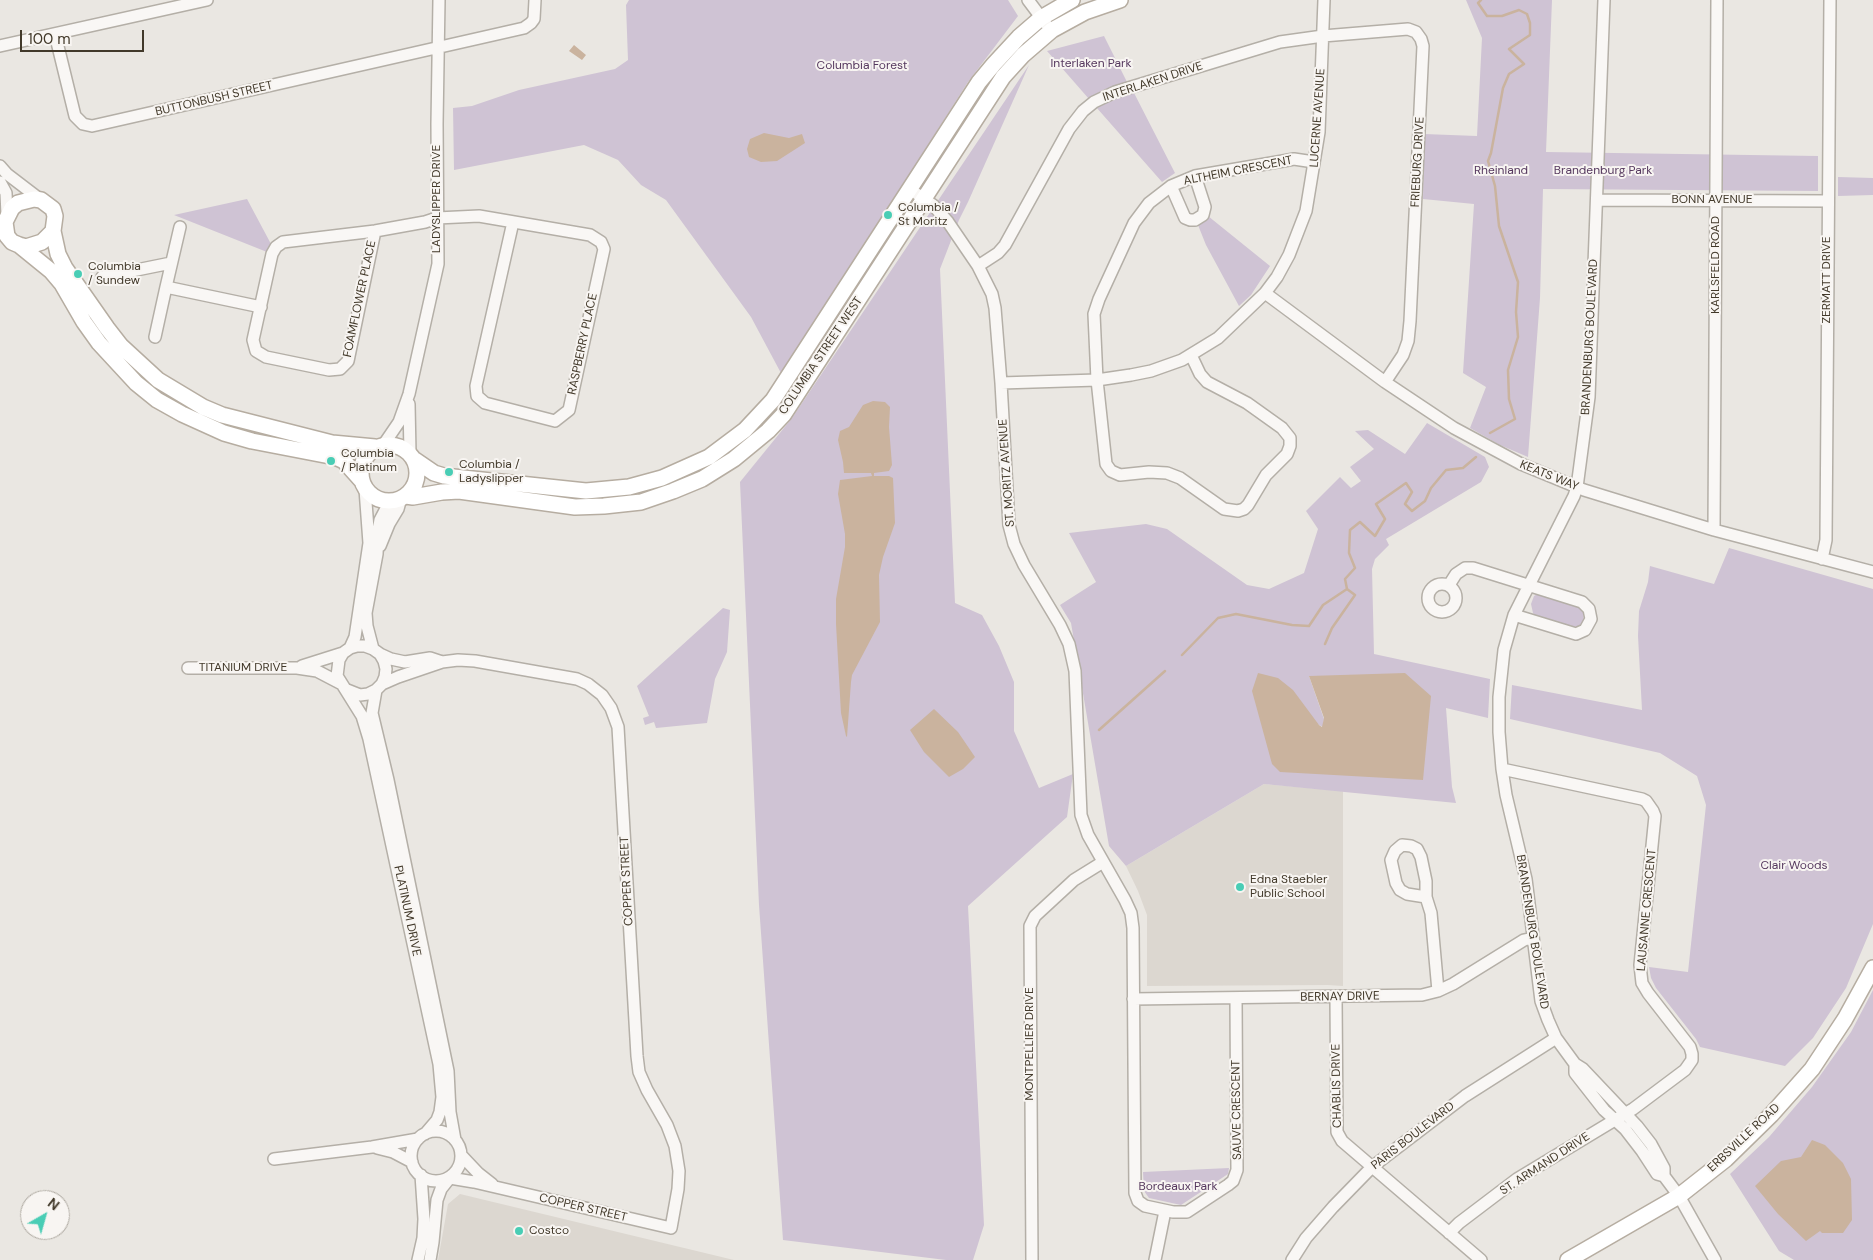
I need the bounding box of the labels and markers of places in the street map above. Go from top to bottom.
place label: Columbia / St Moritz [898,201,959,229]
marker: Columbia / St Moritz [882,209,894,221]
place label: Columbia / Sundew [88,260,141,288]
marker: Columbia / Sundew [72,268,84,280]
place label: Columbia / Platinum [341,447,397,475]
marker: Columbia / Platinum [325,455,337,467]
place label: Columbia / Ladyslipper [459,458,524,486]
marker: Columbia / Ladyslipper [443,466,455,478]
place label: Edna Staebler Public School [1250,873,1327,901]
marker: Edna Staebler Public School [1234,881,1246,893]
place label: Costco [529,1224,569,1238]
marker: Costco [513,1225,525,1237]

